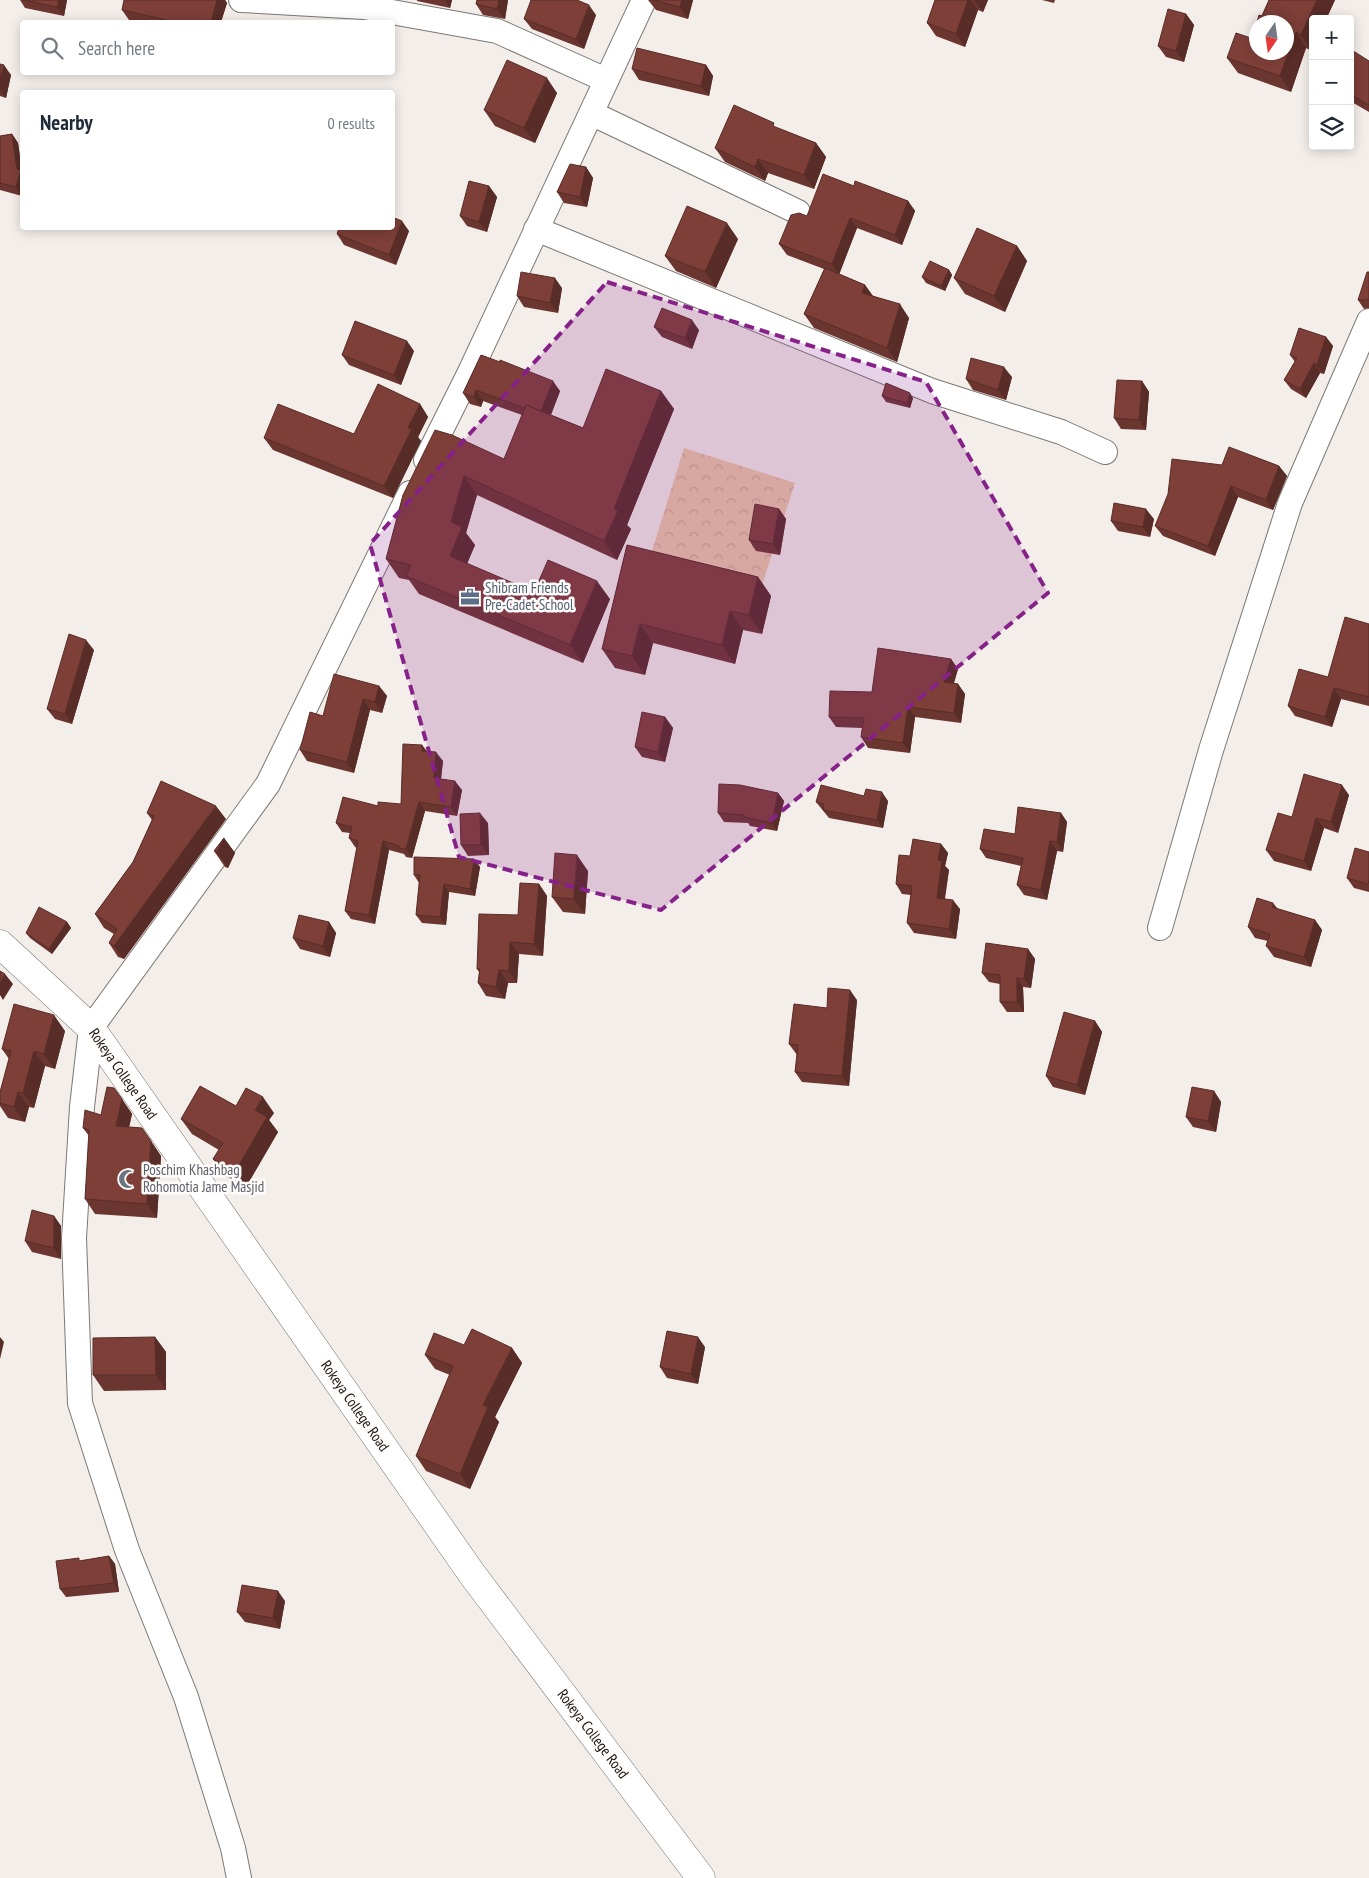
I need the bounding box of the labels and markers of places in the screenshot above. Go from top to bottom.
place label: Shibram Friends Pre-Cadet School [485,578,574,614]
office icon: Shibram Friends Pre-Cadet School [459,586,481,608]
place label: Poschim Khashbag Rohomotia Jame Masjid [143,1160,264,1196]
mosque icon: Poschim Khashbag Rohomotia Jame Masjid [117,1168,139,1190]

